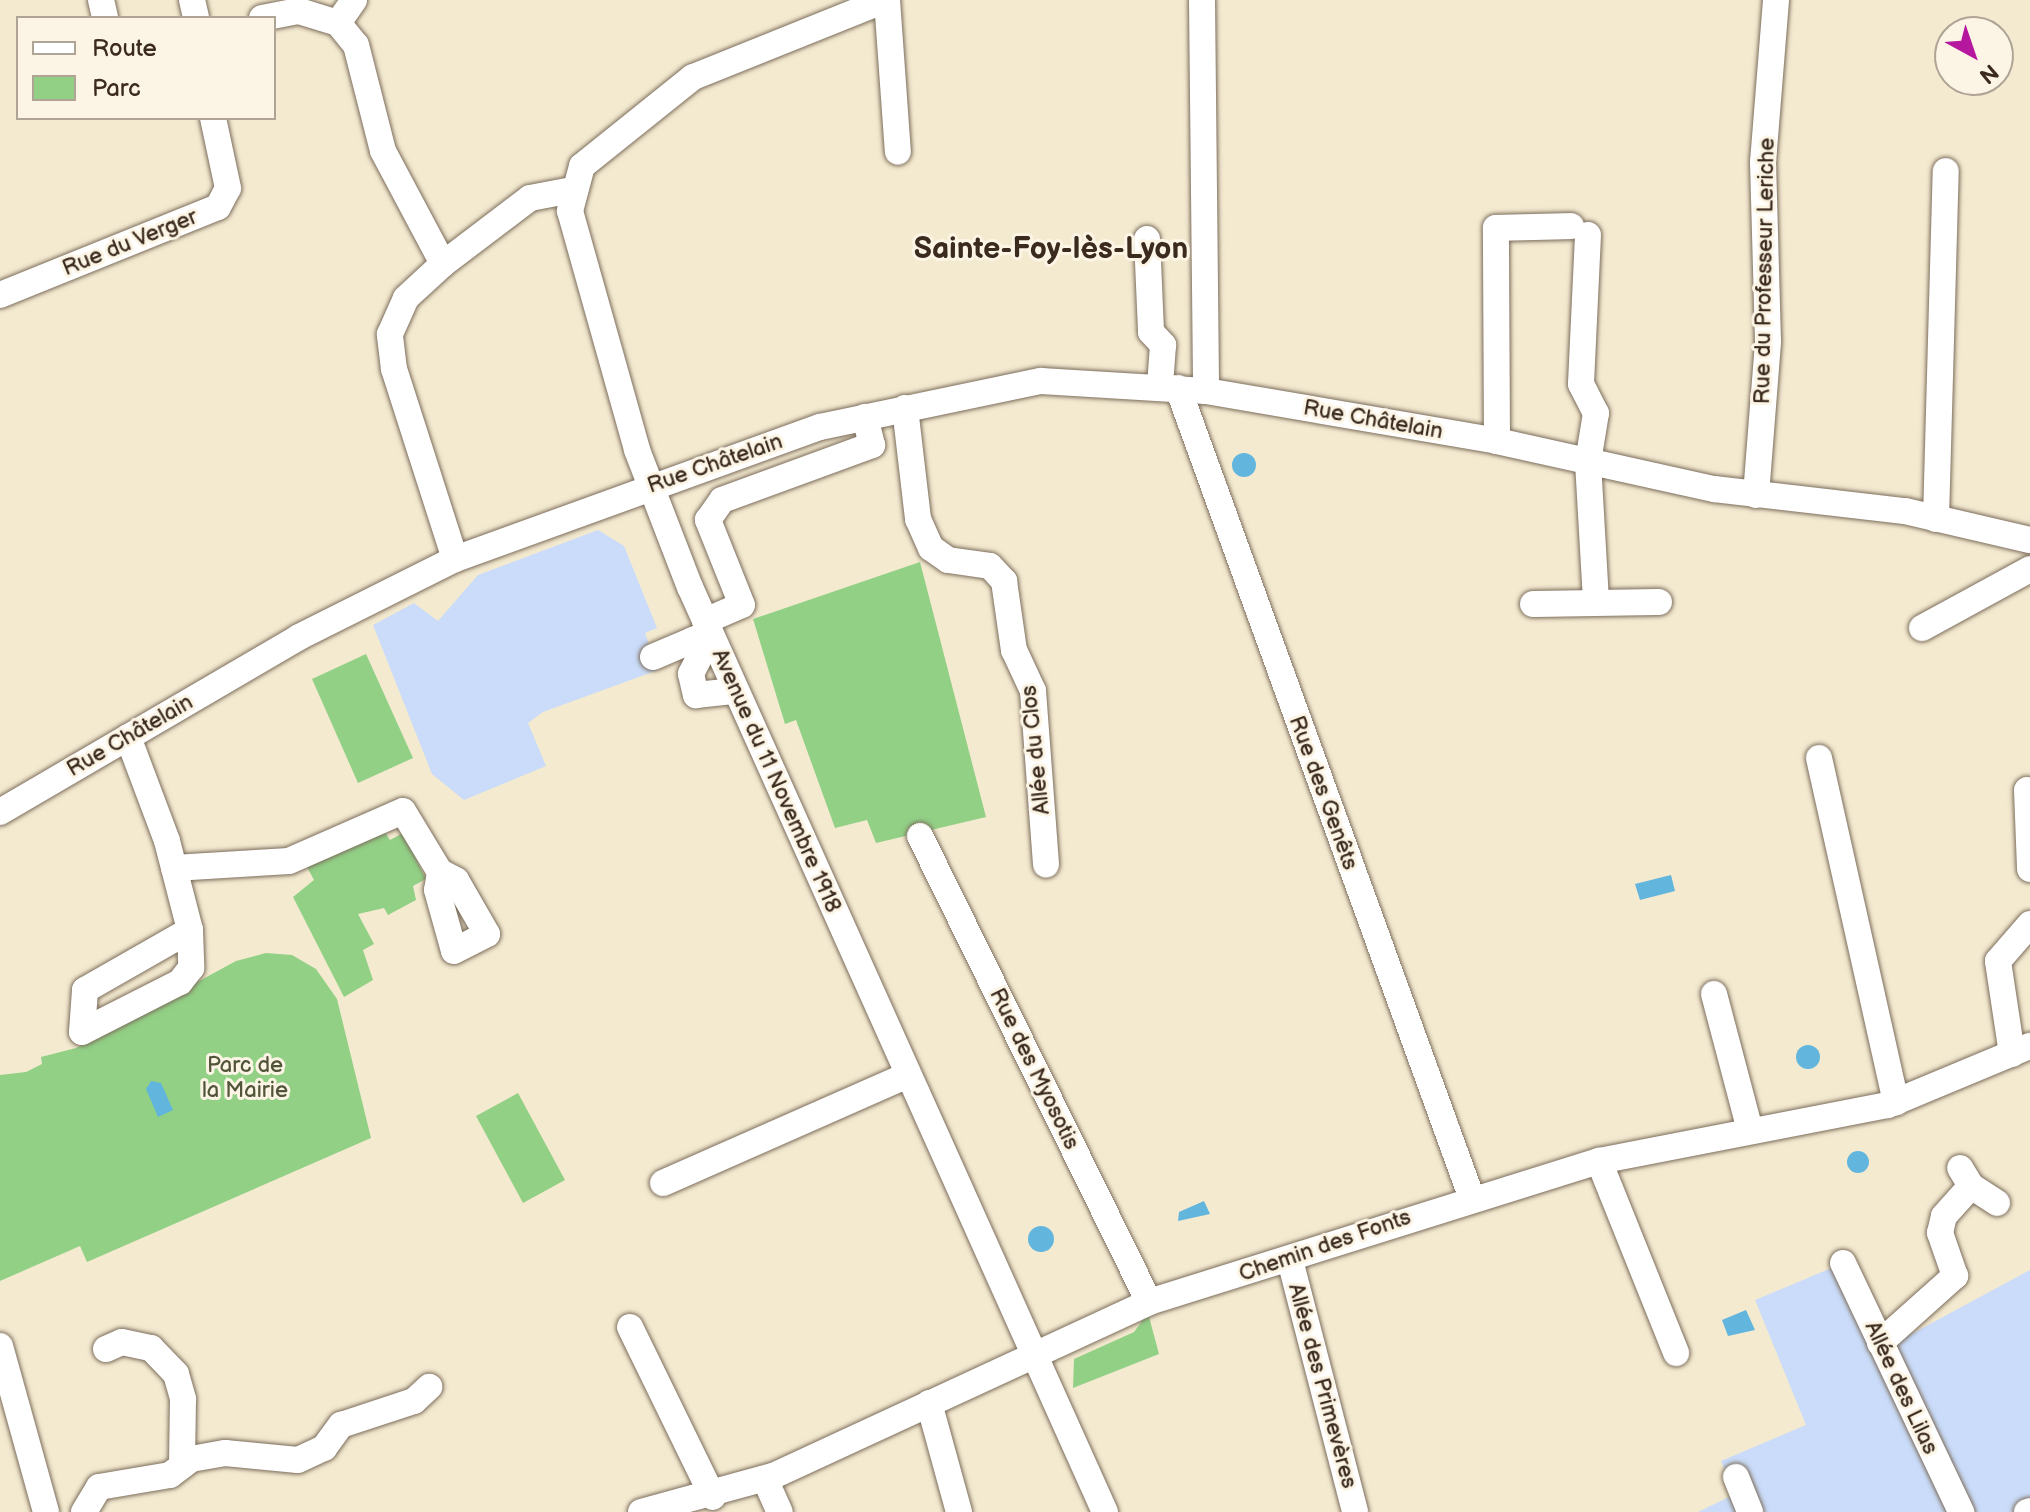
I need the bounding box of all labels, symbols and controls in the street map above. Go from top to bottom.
legend [16,16,276,120]
north arrow [1934,16,2014,96]
text: Route [92,34,157,63]
text: N [1973,58,2003,89]
text: Parc [92,74,141,103]
street label: Rue du Professeur Leriche [1749,138,1781,404]
street label: Rue du Verger [58,204,202,282]
district label: Sainte-Foy-lès-Lyon [914,231,1188,267]
street label: Rue Châtelain [1301,395,1445,445]
street label: Rue Châtelain [644,429,786,499]
street label: Avenue du 11 Novembre 1918 [706,645,846,917]
street label: Allée du Clos [1016,684,1056,816]
street label: Rue Châtelain [62,689,198,783]
street label: Rue des Genêts [1283,712,1363,874]
street label: Rue des Myosotis [984,984,1084,1154]
park label: Parc de la Mairie [202,1052,288,1104]
street label: Chemin des Fonts [1236,1204,1414,1288]
street label: Allée des Primevères [1282,1281,1362,1491]
street label: Allée des Lilas [1859,1317,1943,1459]

